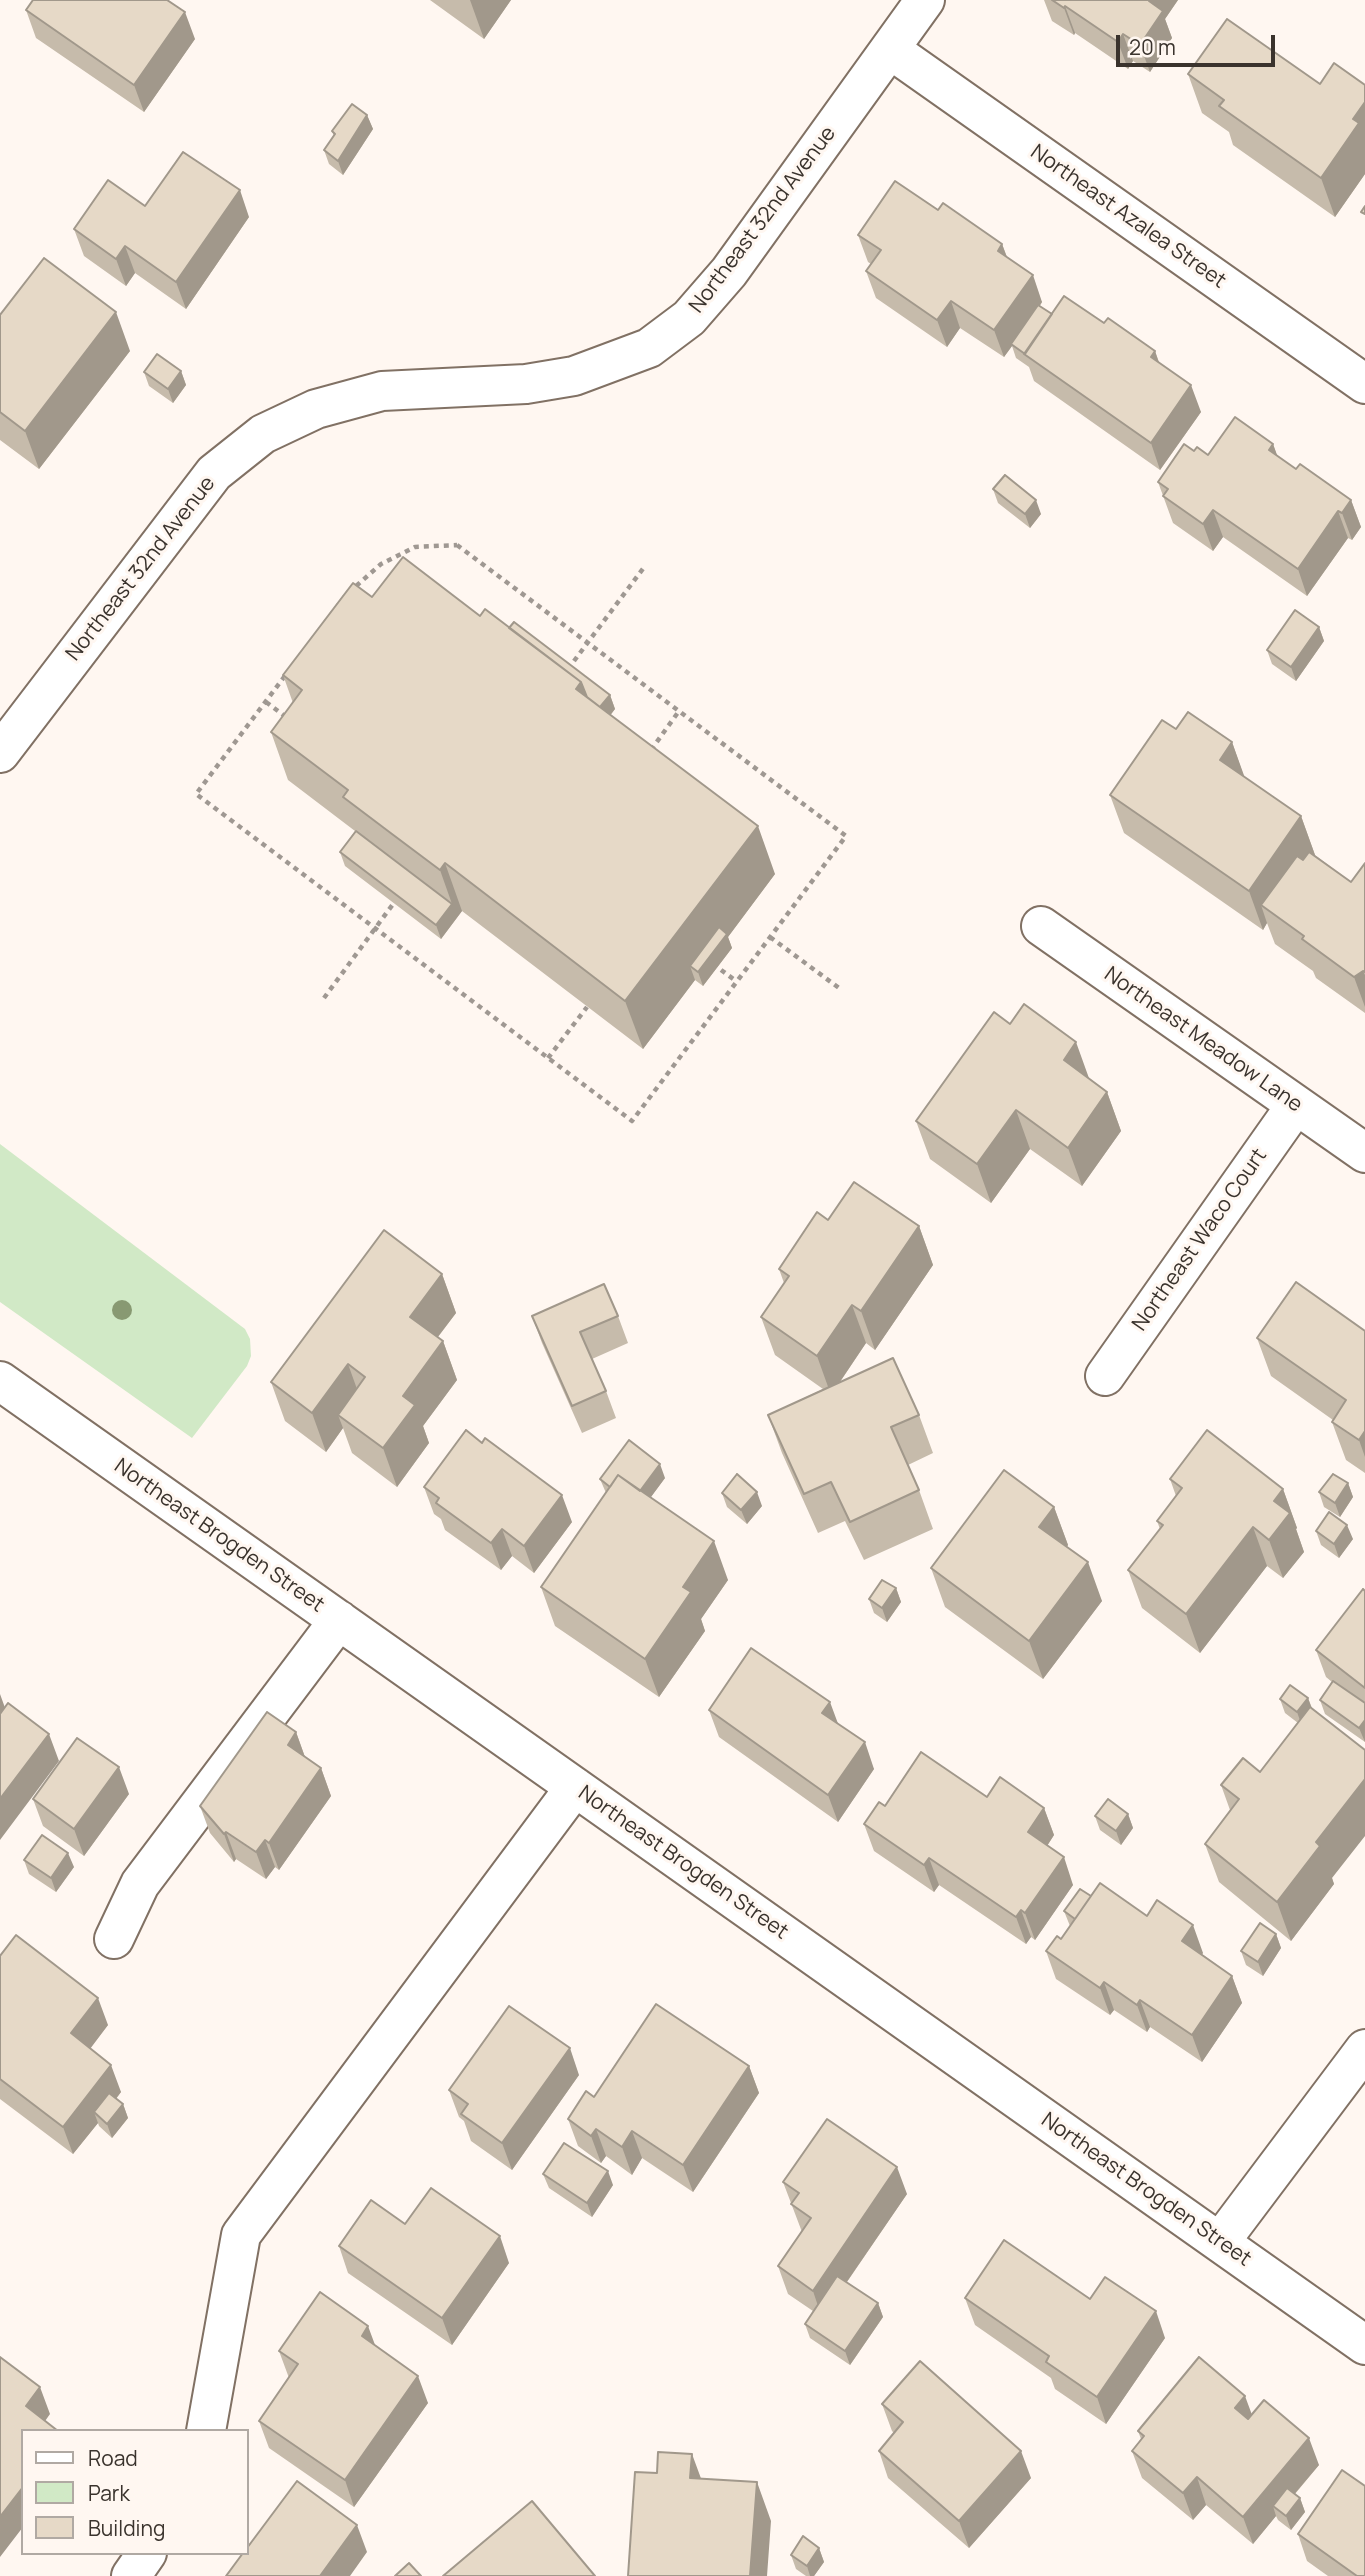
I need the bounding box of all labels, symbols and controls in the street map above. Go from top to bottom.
scale bar [1120,21,1279,65]
text: 20 m [1129,33,1176,61]
street label: Northeast 32nd Avenue [685,122,841,318]
street label: Northeast Azalea Street [1026,140,1230,294]
street label: Northeast 32nd Avenue [61,472,221,666]
street label: Northeast Meadow Lane [1099,962,1307,1118]
street label: Northeast Waco Court [1127,1144,1273,1336]
street label: Northeast Brogden Street [109,1454,329,1618]
street label: Northeast Brogden Street [573,1781,793,1945]
street label: Northeast Brogden Street [1036,2108,1256,2272]
legend [21,2429,248,2555]
text: Road [88,2444,138,2472]
text: Park [88,2479,130,2507]
text: Building [88,2514,165,2542]

